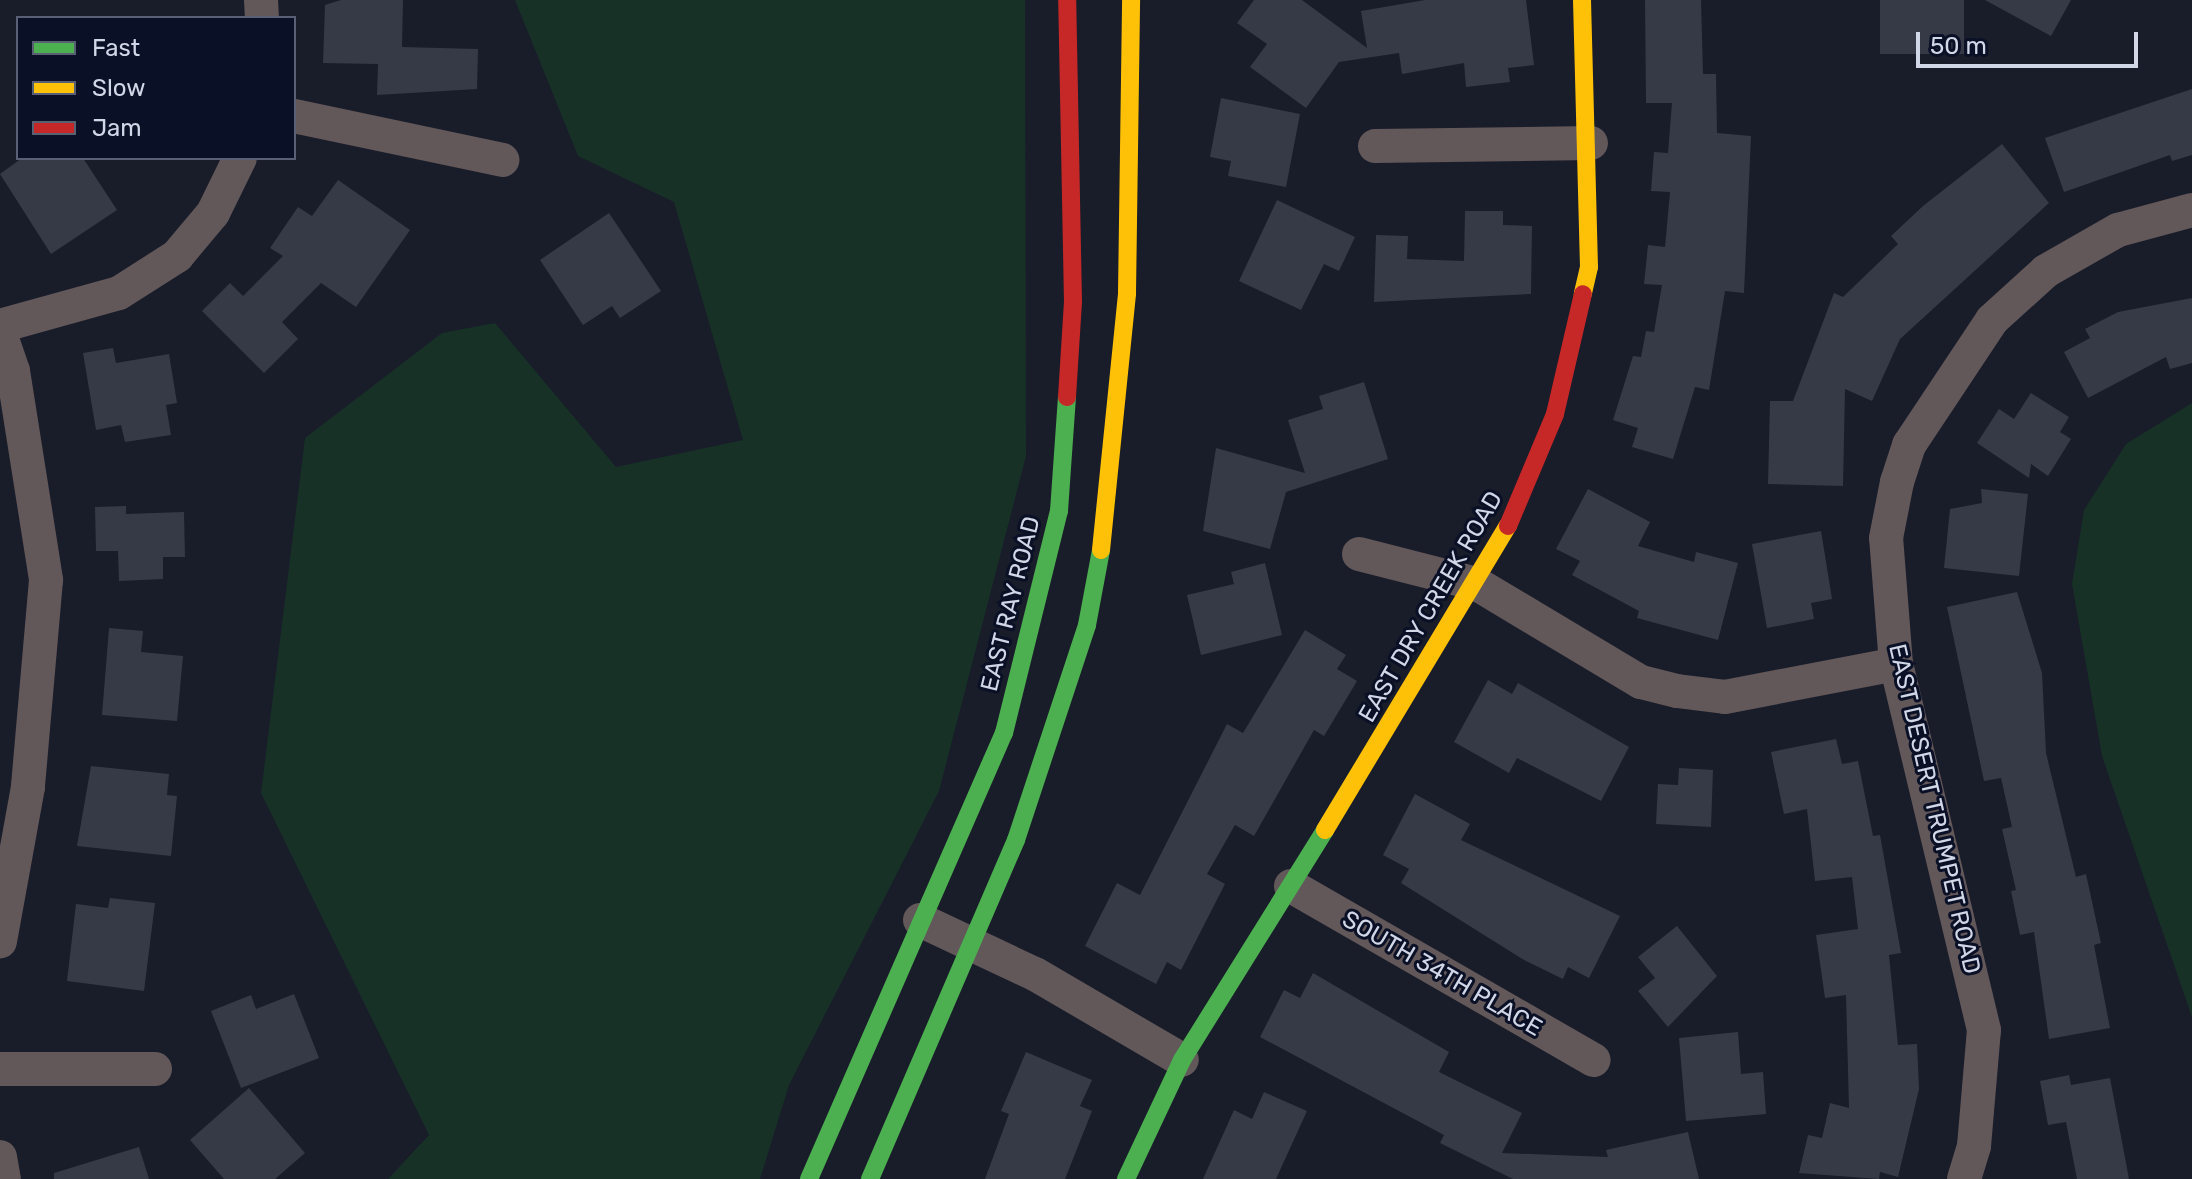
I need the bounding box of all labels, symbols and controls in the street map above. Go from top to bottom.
legend [16,16,296,160]
scale bar [1920,16,2142,66]
text: 50 m [1930,32,1987,60]
text: Fast [92,34,140,62]
text: Slow [92,74,145,102]
text: Jam [92,114,142,142]
street label: EAST DRY CREEK ROAD [1353,486,1509,728]
street label: EAST RAY ROAD [975,513,1047,695]
street label: EAST DESERT TRUMPET ROAD [1882,640,1986,978]
street label: SOUTH 34TH PLACE [1337,905,1547,1043]

